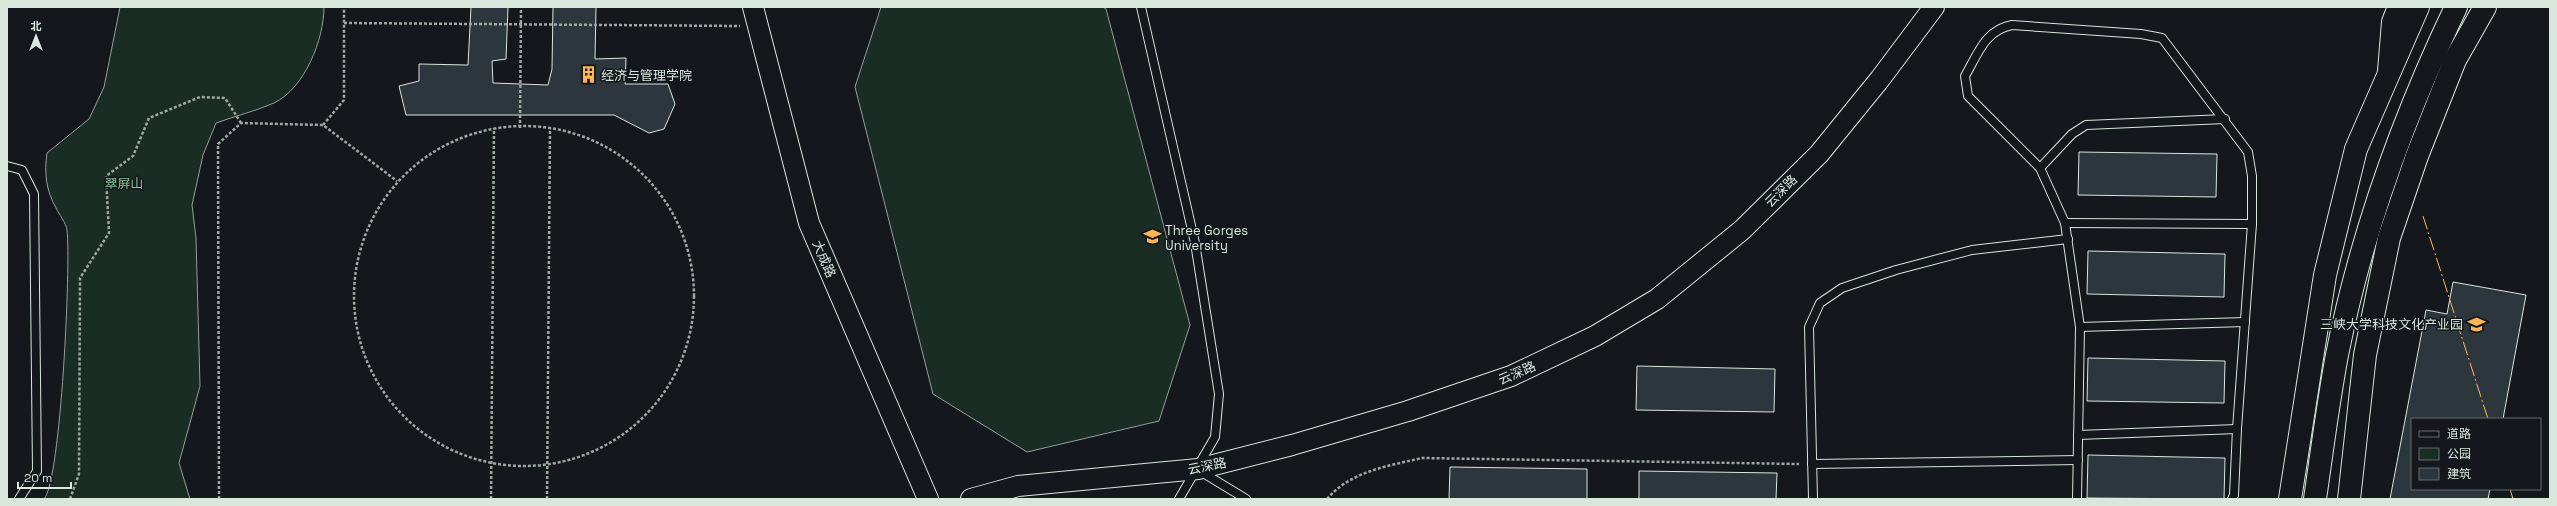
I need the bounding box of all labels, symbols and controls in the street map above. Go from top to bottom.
north arrow [16,16,56,56]
text: 北 [31,19,42,33]
building icon: 经济与管理学院 [578,65,598,85]
place label: 经济与管理学院 [601,67,692,84]
street label: 云深路 [1761,171,1801,211]
park label: 翠屏山 [104,175,144,192]
place label: Three Gorges University [1165,222,1248,254]
school or university icon: Three Gorges University [1142,227,1162,247]
street label: 大成路 [809,238,839,280]
school or university icon: 三峡大学科技文化产业园 [2466,314,2486,334]
place label: 三峡大学科技文化产业园 [2320,316,2463,333]
street label: 云深路 [1496,358,1538,388]
legend [2411,418,2541,490]
text: 道路 [2447,426,2471,442]
text: 公园 [2447,446,2471,462]
street label: 云深路 [1186,454,1228,478]
scale bar [18,464,71,490]
text: 建筑 [2447,466,2471,482]
text: 20 m [24,470,52,486]

